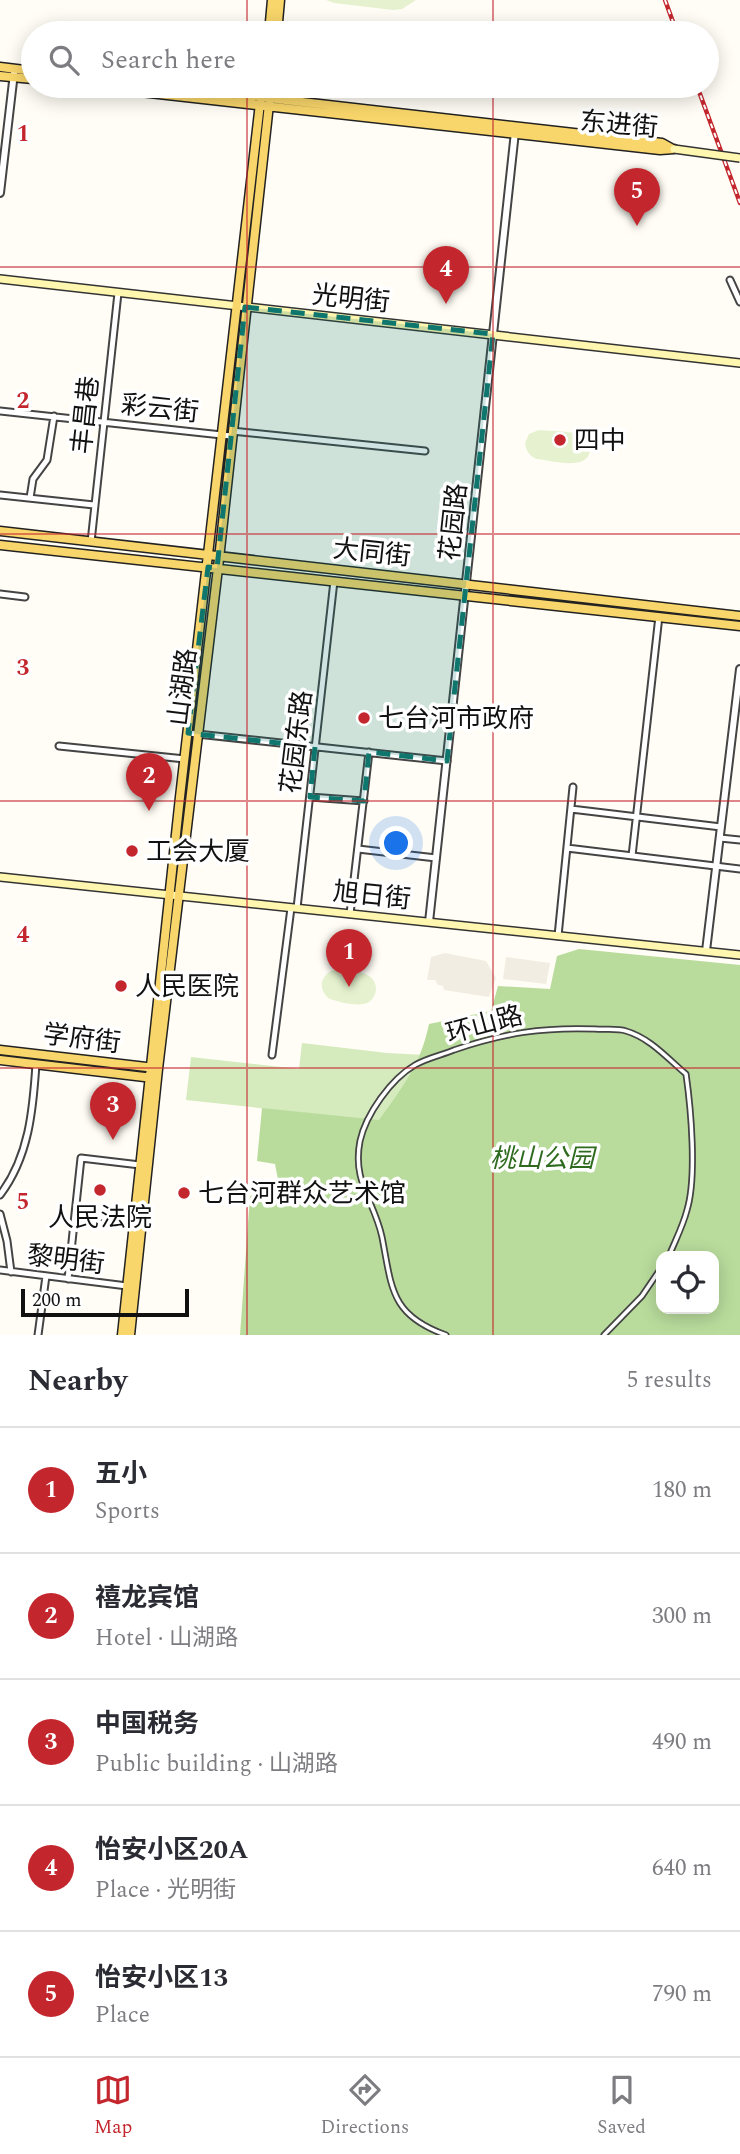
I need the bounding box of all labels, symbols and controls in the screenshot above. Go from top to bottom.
search box [21,21,719,98]
text: Search here [101,40,236,80]
icon: search [45,41,83,79]
street label: 东进街 [578,102,660,148]
text: 1 [17,117,29,152]
pin: 5 [614,168,660,226]
pin: 4 [423,246,469,304]
street label: 光明街 [310,275,392,323]
street label: 丰昌巷 [62,374,110,456]
text: 2 [17,384,30,419]
street label: 彩云街 [119,385,201,433]
place label: 四中 [574,421,626,461]
marker: 四中 [552,432,568,448]
street label: 花园路 [430,481,478,563]
street label: 大同街 [331,529,413,577]
street label: 山湖路 [158,646,208,728]
text: 3 [17,651,30,686]
street label: 花园东路 [271,688,323,796]
place label: 七台河市政府 [378,699,534,739]
marker: 七台河市政府 [356,710,372,726]
pin: 2 [126,753,172,811]
your location [379,826,413,860]
place label: 工会大厦 [146,832,250,872]
marker: 工会大厦 [124,843,140,859]
street label: 旭日街 [331,872,413,920]
text: 4 [17,918,30,953]
pin: 1 [326,929,372,987]
place label: 人民医院 [135,967,239,1007]
marker: 人民医院 [113,978,129,994]
street label: 环山路 [441,996,527,1054]
street label: 学府街 [41,1014,123,1064]
pin: 3 [90,1082,136,1140]
park label: 桃山公园 [490,1139,598,1179]
place label: 七台河群众艺术馆 [198,1174,406,1214]
marker: 人民法院 [92,1182,108,1198]
text: 5 [17,1185,29,1220]
marker: 七台河群众艺术馆 [176,1185,192,1201]
place label: 人民法院 [48,1198,152,1238]
street label: 黎明街 [25,1235,107,1285]
map controls [656,1251,719,1314]
button: locate [656,1251,719,1314]
scale bar [21,1286,189,1318]
text: 200 m [32,1286,82,1315]
text: Nearby [28,1358,127,1404]
text: 5 results [627,1363,712,1398]
text: 五小 [95,1454,147,1494]
text: 1 [45,1473,57,1508]
text: 180 m [652,1473,712,1508]
text: Sports [95,1494,160,1529]
text: 禧龙宾馆 [95,1578,199,1618]
text: 2 [45,1599,57,1634]
text: 300 m [652,1599,712,1634]
text: Hotel · 山湖路 [95,1621,238,1656]
text: 中国税务 [95,1704,199,1744]
text: 3 [45,1725,57,1760]
text: 490 m [652,1725,712,1760]
text: Public building · 山湖路 [95,1747,338,1782]
text: 怡安小区20A [95,1830,248,1870]
text: 4 [45,1851,57,1886]
text: 640 m [652,1851,712,1886]
text: Place · 光明街 [95,1873,236,1908]
text: 怡安小区13 [95,1958,228,1998]
text: 5 [45,1977,57,2012]
text: 790 m [652,1977,712,2012]
text: Place [95,1998,150,2033]
tab: Map [94,2071,132,2142]
tab: Directions [320,2071,409,2142]
tab: Saved [597,2071,646,2142]

